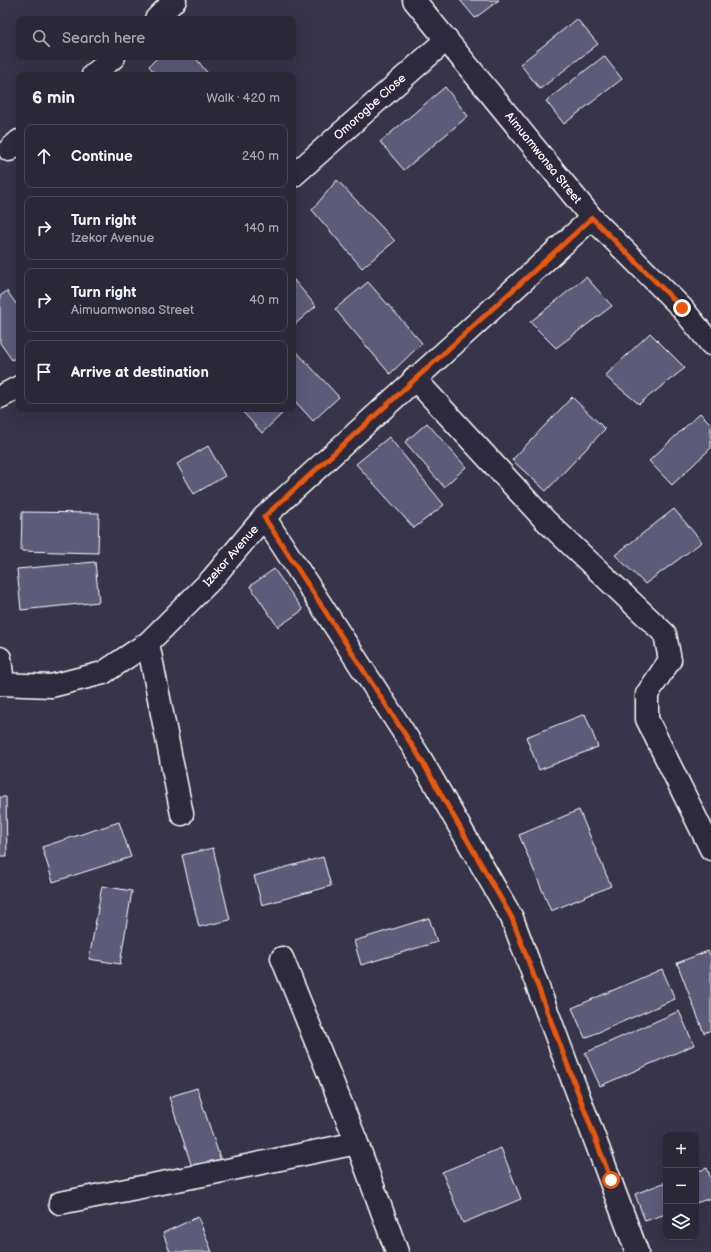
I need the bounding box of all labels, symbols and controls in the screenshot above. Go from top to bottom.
search box [16,16,296,60]
icon: search [30,27,52,49]
text: Search here [62,29,145,48]
street label: Omorogbe Close [331,71,409,143]
text: 6 min [32,88,75,108]
text: Walk · 420 m [206,90,280,106]
street label: Aimuamwonsa Street [501,109,585,207]
icon: ahead [33,145,55,167]
text: Continue [71,147,133,166]
text: 240 m [242,148,279,164]
text: Turn right [71,211,136,230]
icon: right [33,217,55,239]
text: 140 m [244,220,279,236]
text: Izekor Avenue [71,230,154,246]
text: Turn right [71,283,136,302]
icon: right [33,289,55,311]
text: 40 m [249,292,279,308]
route end [673,299,691,317]
text: Aimuamwonsa Street [71,302,194,318]
icon: arrive [33,361,55,383]
text: Arrive at destination [71,363,209,382]
street label: Izekor Avenue [200,522,262,590]
map controls [663,1132,699,1240]
button: + [663,1132,699,1168]
button: − [663,1168,699,1204]
route start [602,1171,620,1189]
button: layers [663,1204,699,1240]

